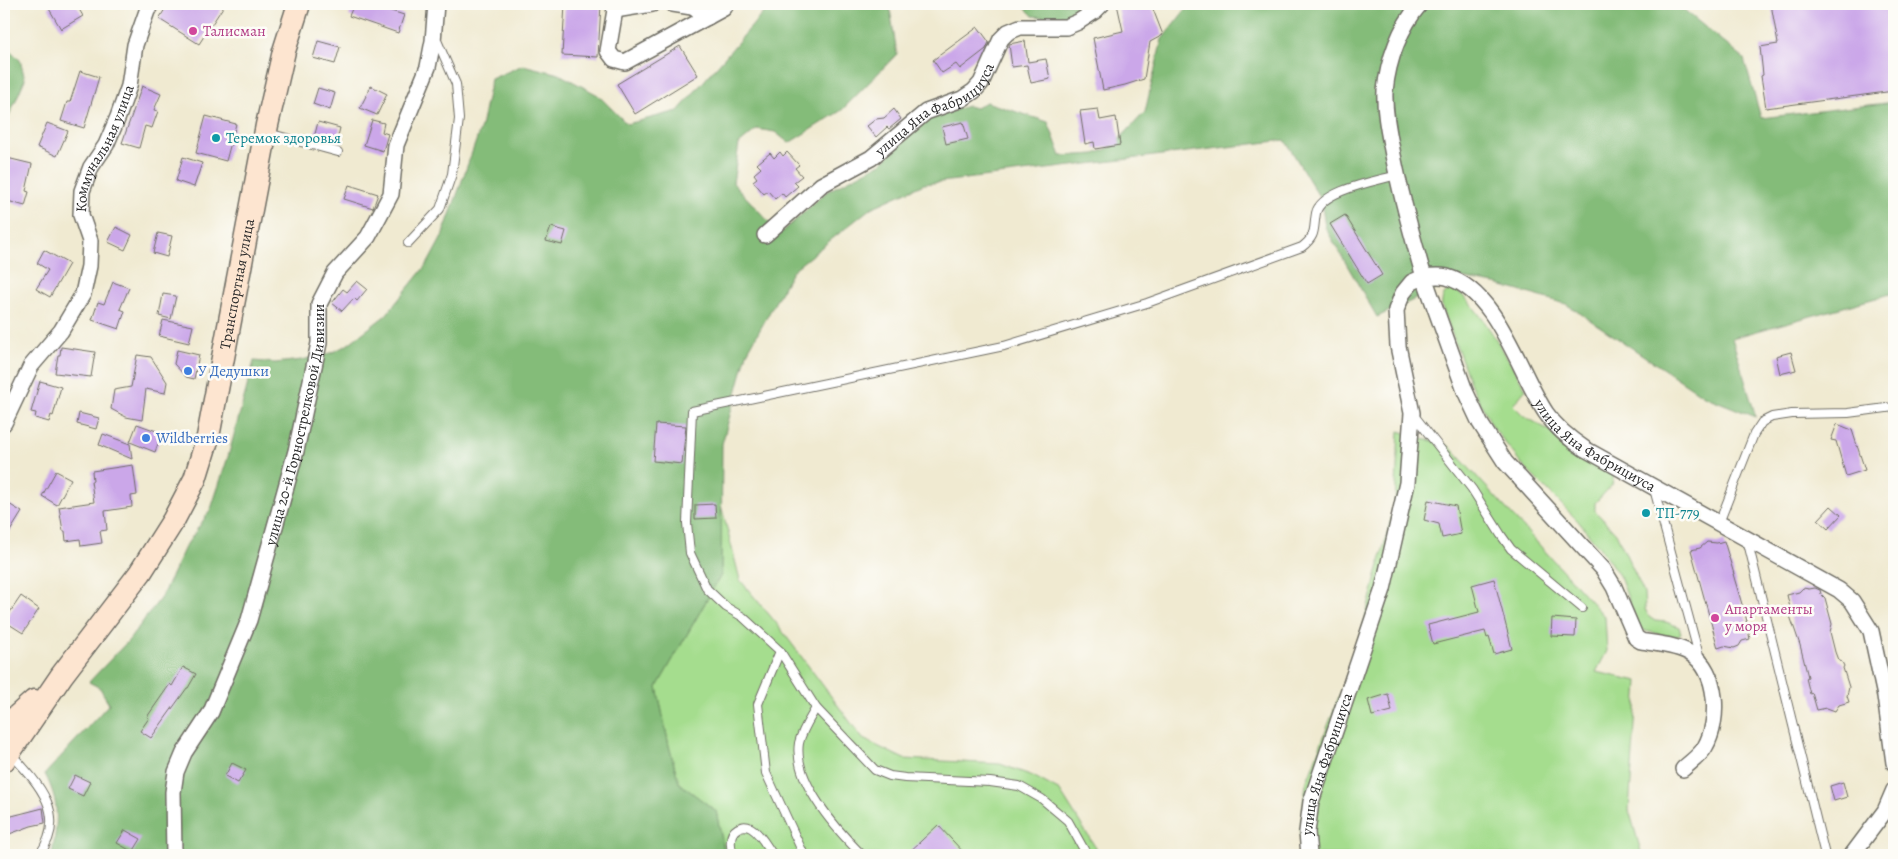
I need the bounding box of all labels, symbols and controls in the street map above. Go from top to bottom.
place label: Талисман [203,21,266,41]
marker: Талисман [187,25,199,37]
street label: улица Яна Фабрициуса [870,60,999,161]
street label: Коммунальная улица [71,82,139,213]
place label: Теремок здоровья [226,128,341,148]
marker: Теремок здоровья [210,132,222,144]
street label: Транспортная улица [215,217,259,351]
street label: улица 20-й Горнострелковой Дивизии [260,303,329,549]
place label: У Дедушки [198,361,269,381]
marker: У Дедушки [182,365,194,377]
street label: улица Яна Фабрициуса [1529,394,1660,496]
place label: Wildberries [155,428,228,448]
marker: Wildberries [140,432,152,444]
place label: ТП-779 [1656,503,1700,523]
marker: ТП-779 [1640,507,1652,519]
place label: Апартаменты у моря [1724,599,1813,636]
marker: Апартаменты у моря [1709,612,1721,624]
street label: улица Яна Фабрициуса [1297,690,1357,837]

